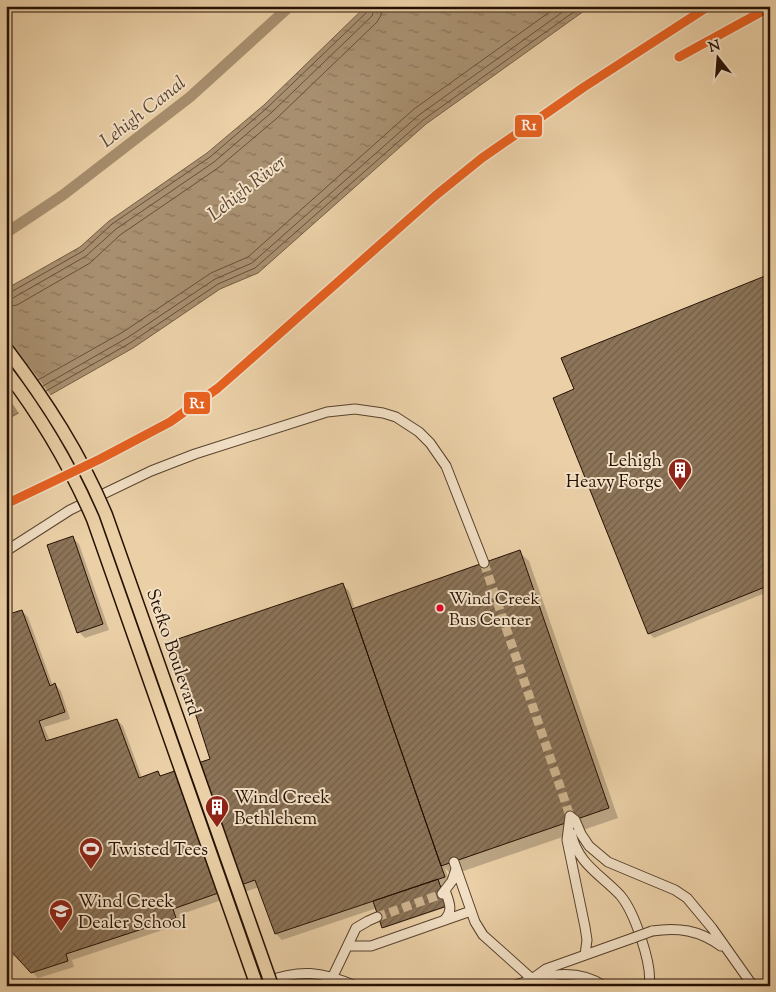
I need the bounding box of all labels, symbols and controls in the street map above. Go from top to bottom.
north arrow [694,32,744,82]
text: N [707,36,723,59]
water label: Lehigh Canal [95,71,192,155]
line badge: R1 [514,114,543,138]
text: R1 [522,117,537,137]
water label: Lehigh River [203,150,293,228]
line badge: R1 [183,391,211,415]
text: R1 [190,395,205,415]
place label: Lehigh Heavy Forge [566,449,662,496]
building icon: Lehigh Heavy Forge [667,457,693,491]
street label: Stefko Boulevard [138,586,206,720]
place label: Wind Creek Bus Center [449,588,540,633]
marker: Wind Creek Bus Center [435,603,445,613]
place label: Wind Creek Bethlehem [234,786,330,833]
building icon: Wind Creek Bethlehem [204,794,230,828]
sports icon: Twisted Tees [78,836,104,870]
place label: Twisted Tees [108,838,208,864]
place label: Wind Creek Dealer School [78,890,187,937]
school or university icon: Wind Creek Dealer School [48,898,74,932]

